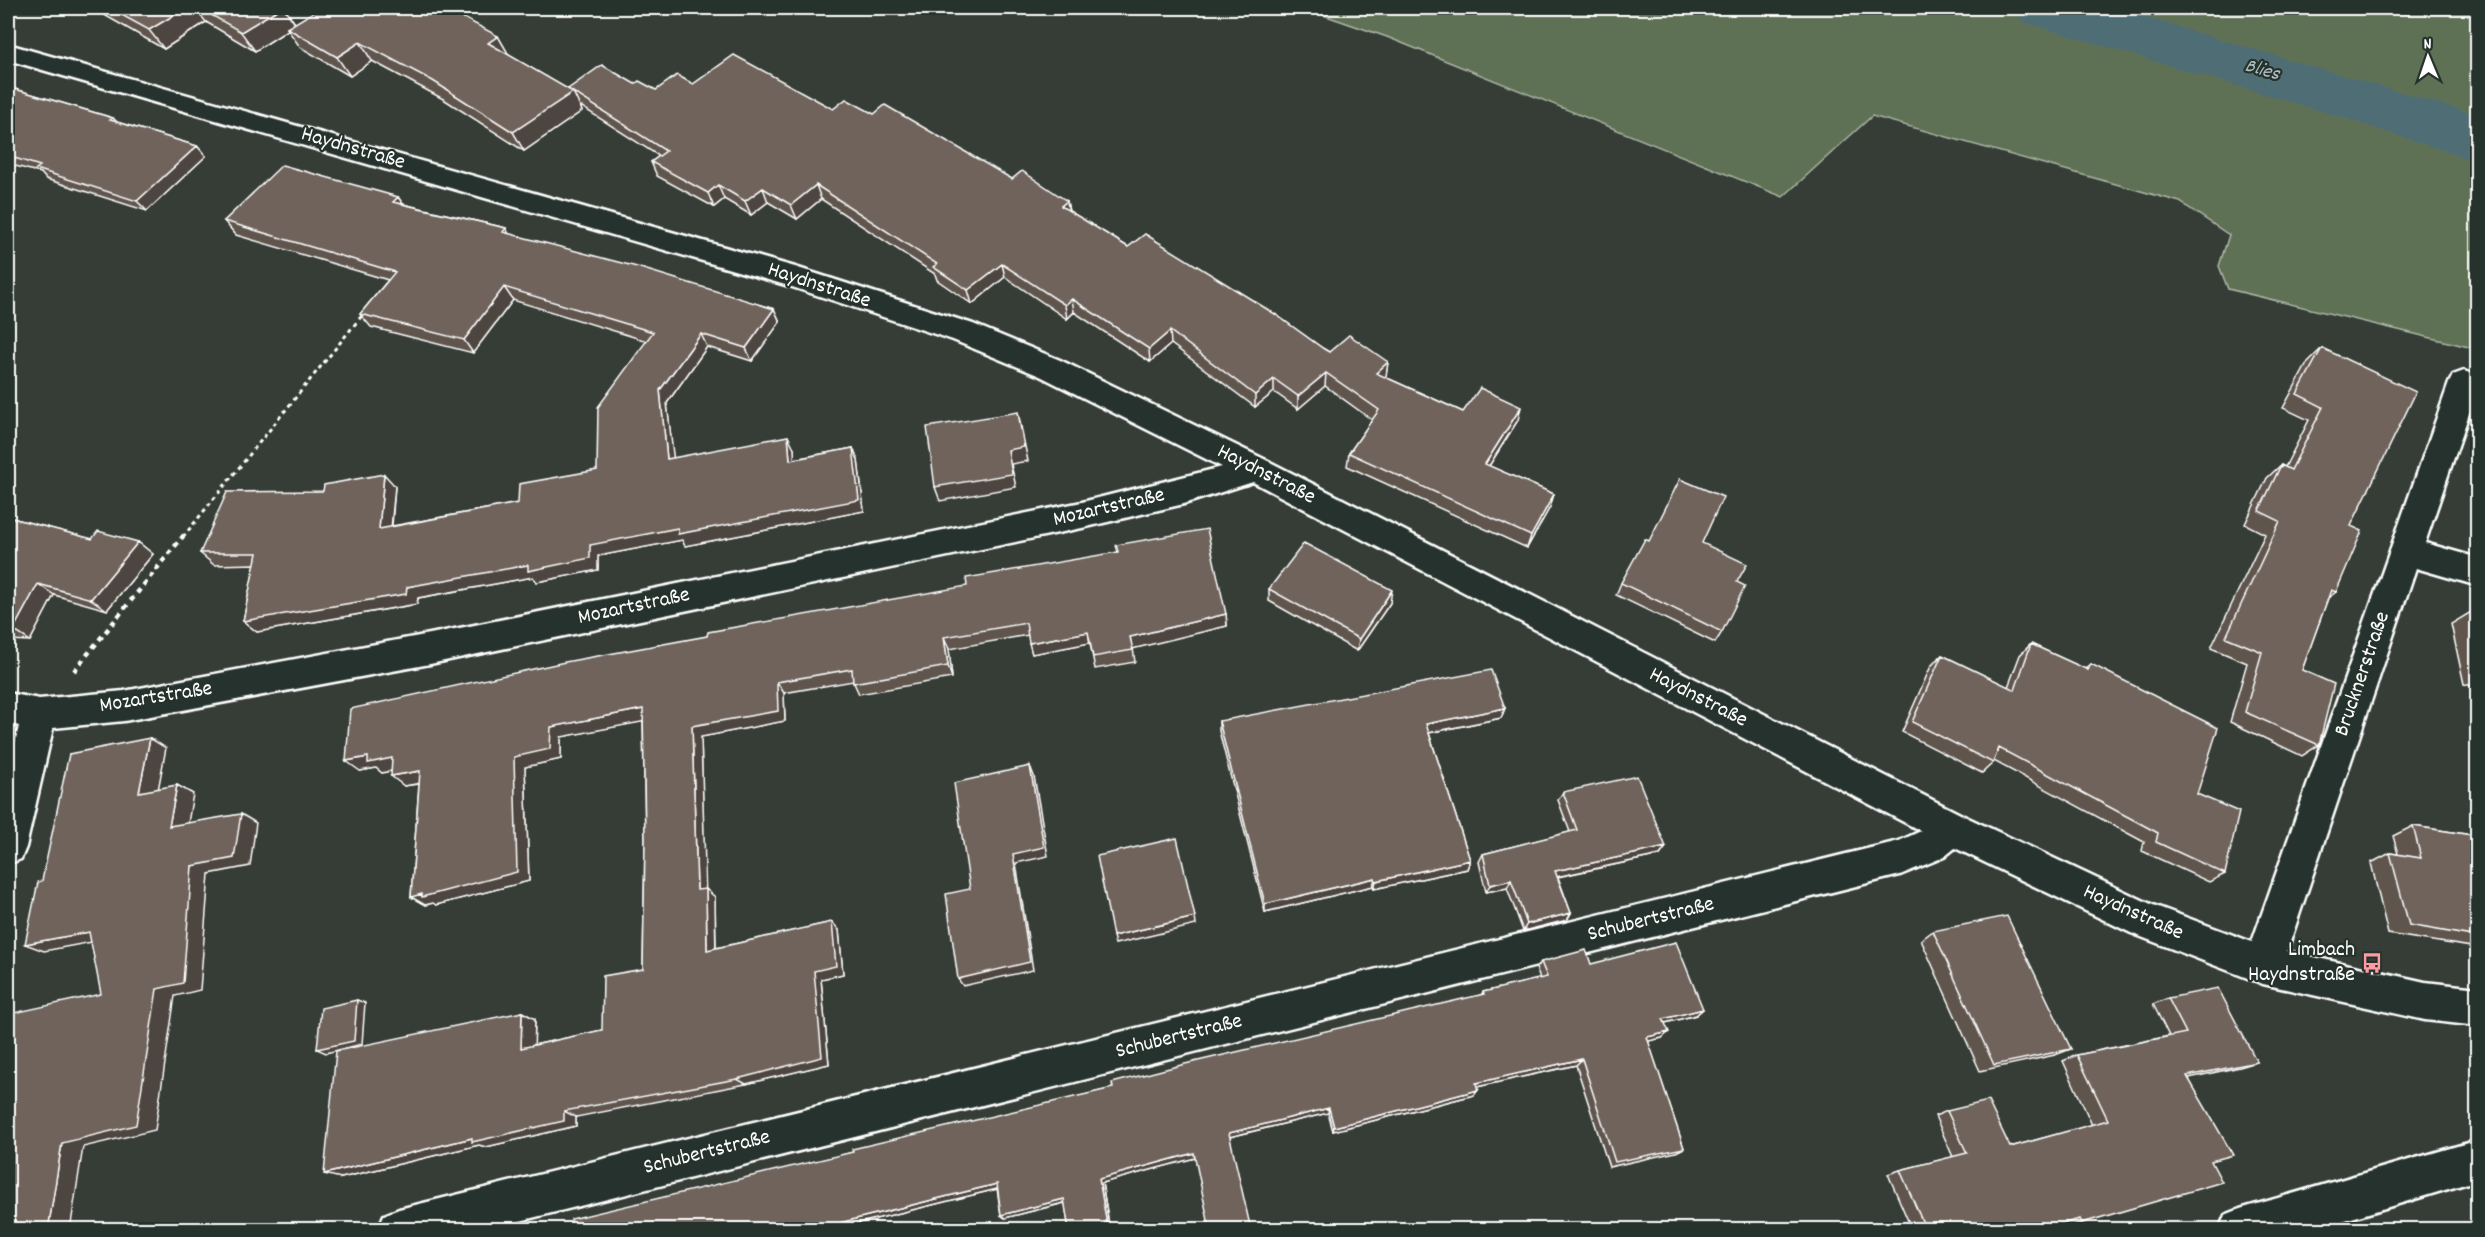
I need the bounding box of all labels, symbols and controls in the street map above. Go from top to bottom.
north arrow [2398,27,2458,87]
text: N [2423,33,2432,56]
water label: Blies [2241,53,2283,89]
street label: Haydnstraße [297,119,409,179]
street label: Haydnstraße [763,255,875,317]
street label: Haydnstraße [1211,437,1321,513]
street label: Mozartstraße [1050,480,1168,536]
street label: Mozartstraße [575,580,693,634]
street label: Brucknerstraße [2327,608,2399,740]
street label: Haydnstraße [1643,660,1753,736]
street label: Mozartstraße [97,674,215,722]
street label: Haydnstraße [2078,877,2188,949]
street label: Schubertstraße [1584,889,1718,951]
place label: Limbach Haydnstraße [2248,935,2355,991]
bus stop icon: Limbach Haydnstraße [2360,951,2384,975]
street label: Schubertstraße [1112,1006,1246,1068]
street label: Schubertstraße [640,1122,774,1184]

